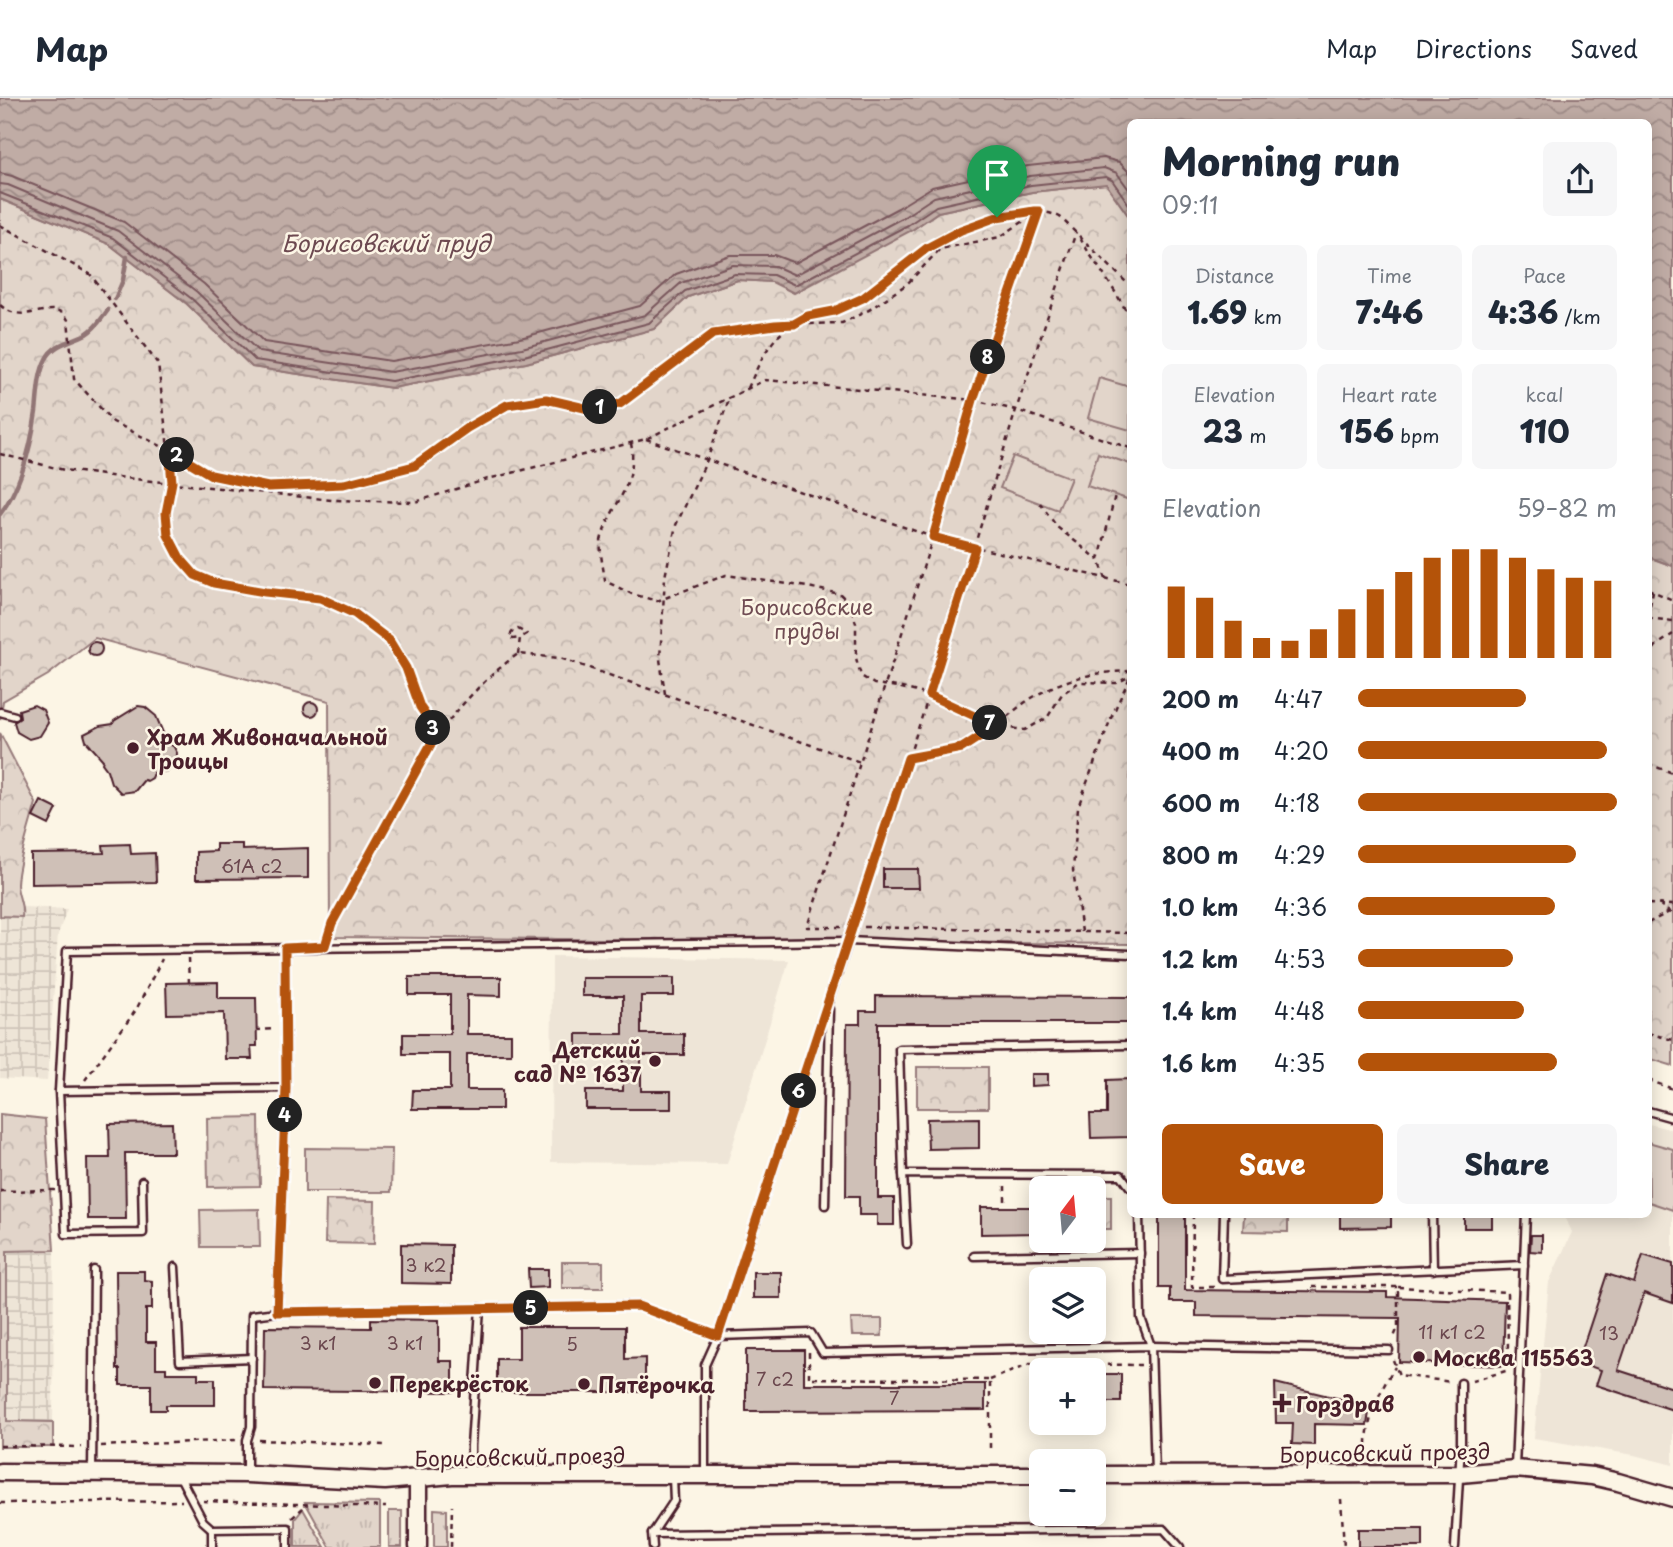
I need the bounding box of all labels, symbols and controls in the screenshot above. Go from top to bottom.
text: Map [35,23,108,73]
text: Map [1326,30,1377,66]
text: Directions [1415,30,1532,66]
text: Saved [1570,30,1638,66]
text: Morning run [1162,132,1400,189]
button: share [1543,142,1617,216]
pin [967,145,1027,217]
icon: arrive [978,156,1016,194]
text: 09:11 [1162,187,1218,222]
water label: Борисовский пруд [282,225,493,260]
text: Distance [1195,261,1274,289]
text: Time [1367,261,1412,289]
text: Pace [1523,261,1566,289]
text: 1.69 [1187,289,1247,334]
text: 7:46 [1356,289,1423,334]
text: 4:36 [1488,289,1558,334]
text: km [1247,302,1282,330]
text: /km [1558,302,1601,330]
pin: 8 [970,340,1006,374]
text: 8 [982,342,993,370]
text: Elevation [1194,380,1275,408]
text: Heart rate [1342,380,1437,408]
text: kcal [1526,380,1563,408]
pin: 1 [582,390,618,424]
text: 1 [595,392,604,420]
text: 23 [1203,408,1243,453]
text: 156 [1339,408,1394,453]
text: 110 [1519,408,1570,453]
text: m [1243,421,1266,449]
text: bpm [1394,421,1440,449]
pin: 2 [160,438,194,472]
text: 2 [170,440,183,468]
text: Elevation [1162,490,1261,525]
text: 59–82 m [1517,490,1617,525]
park label: Борисовские пруды [741,590,873,646]
text: 200 m [1162,681,1239,716]
text: 4:47 [1274,681,1323,716]
pin: 7 [972,706,1007,740]
text: 7 [984,708,995,736]
pin: 3 [416,710,450,746]
text: 3 [426,713,439,741]
place label: Храм Живоначальной Троицы [147,720,388,776]
text: 400 m [1162,733,1240,768]
text: 4:20 [1274,733,1329,768]
marker: Храм Живоначальной Троицы [125,740,141,756]
text: 600 m [1162,785,1240,820]
text: 4:18 [1274,785,1320,820]
text: 800 m [1162,837,1239,872]
text: 4:29 [1274,837,1325,872]
house number: 61А с2 [221,852,283,879]
text: 1.0 km [1162,889,1239,924]
text: 4:36 [1274,889,1327,924]
text: 1.2 km [1162,941,1238,976]
text: 4:53 [1274,941,1325,976]
text: 1.4 km [1162,993,1237,1028]
text: 4:48 [1274,993,1325,1028]
place label: Детский сад № 1637 [514,1033,641,1089]
text: 1.6 km [1162,1045,1237,1080]
text: 4:35 [1274,1045,1325,1080]
marker: Детский сад № 1637 [647,1053,663,1069]
pin: 6 [782,1074,816,1108]
text: 6 [792,1076,805,1104]
pin: 4 [268,1098,302,1132]
text: 4 [278,1100,291,1128]
button: Save [1162,1124,1383,1204]
button: Share [1397,1124,1617,1204]
north arrow [1029,1176,1106,1253]
map controls [1029,1176,1106,1526]
house number: 3 к2 [405,1251,447,1278]
button: layers [1029,1267,1106,1344]
pin: 5 [514,1290,548,1326]
text: 5 [524,1293,537,1321]
house number: 11 к1 с2 [1418,1318,1486,1345]
house number: 13 [1599,1319,1619,1346]
house number: 3 к1 [300,1329,336,1356]
house number: 3 к1 [387,1329,423,1356]
house number: 5 [566,1330,578,1357]
place label: Москва 115563 [1433,1341,1594,1373]
marker: Москва 115563 [1411,1349,1427,1365]
button: + [1029,1358,1106,1435]
house number: 7 с2 [756,1365,794,1392]
place label: Перекрёсток [389,1367,529,1399]
place label: Пятёрочка [598,1368,715,1400]
marker: Перекрёсток [367,1375,383,1391]
marker: Пятёрочка [576,1376,592,1392]
house number: 7 [889,1384,899,1411]
place label: Горздрав [1296,1387,1394,1419]
marker: Горздрав [1274,1395,1290,1411]
street label: Борисовский проезд [1279,1434,1491,1470]
street label: Борисовский проезд [414,1438,626,1474]
button: − [1029,1449,1106,1526]

